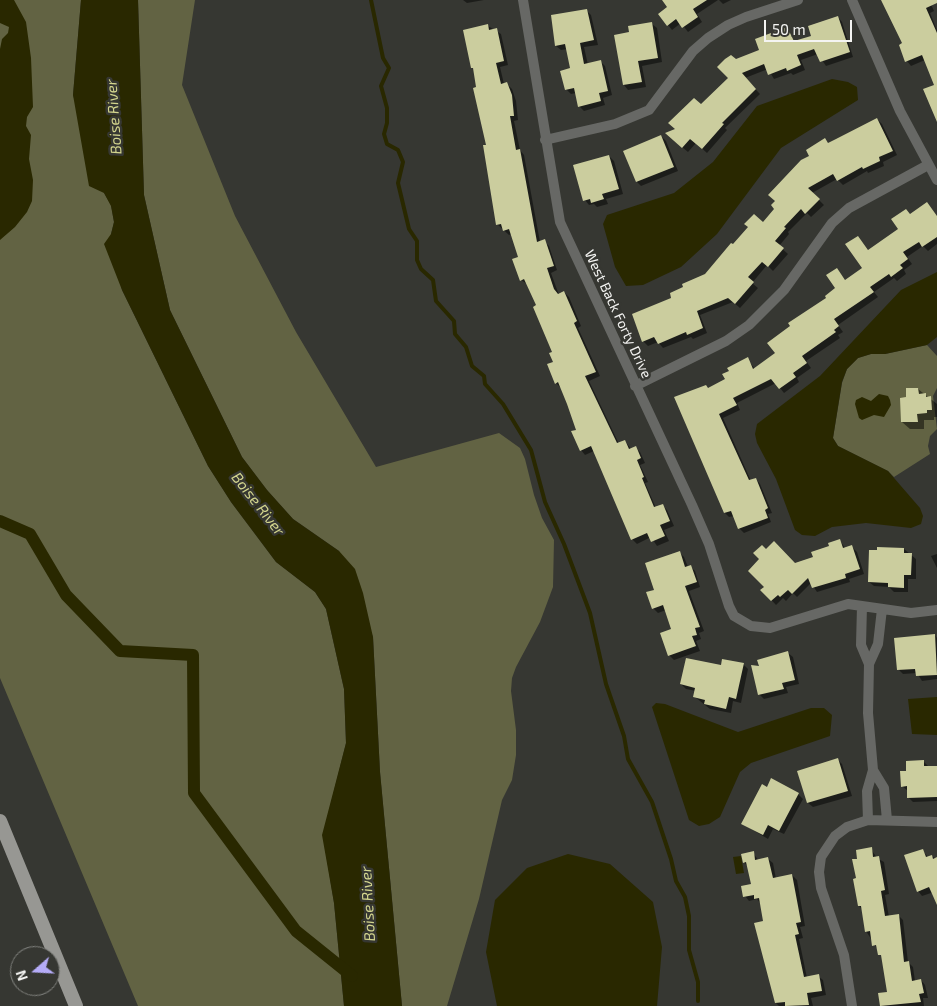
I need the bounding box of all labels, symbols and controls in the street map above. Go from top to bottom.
scale bar [767,10,854,42]
text: 50 m [772,20,806,38]
water label: Boise River [102,79,126,155]
street label: West Back Forty Drive [581,247,655,381]
water label: Boise River [228,469,288,539]
water label: Boise River [357,866,379,942]
north arrow [10,946,60,996]
text: N [12,968,31,983]

